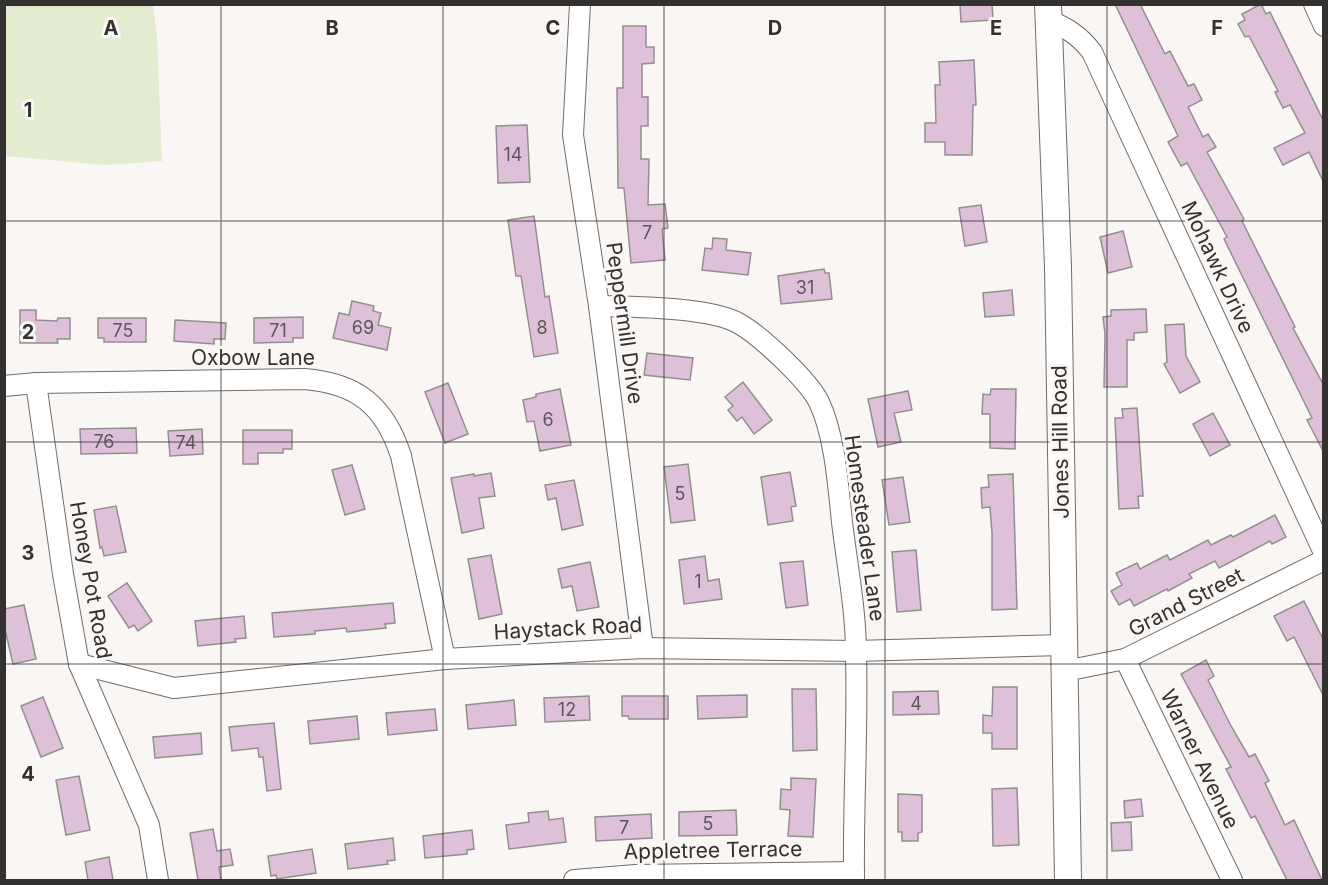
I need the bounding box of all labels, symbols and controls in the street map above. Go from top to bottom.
text: A [104,16,119,40]
text: B [325,16,339,40]
text: C [546,16,560,40]
text: D [768,16,782,40]
text: E [990,16,1002,40]
text: F [1211,16,1223,40]
text: 1 [24,98,32,122]
house number: 14 [504,144,522,165]
street label: Mohawk Drive [1177,197,1259,337]
house number: 7 [642,222,652,243]
street label: Peppermill Drive [601,240,649,406]
house number: 31 [796,277,814,298]
house number: 69 [352,317,374,338]
house number: 8 [536,317,548,338]
text: 2 [22,320,34,344]
house number: 75 [113,320,133,341]
house number: 71 [269,320,287,341]
street label: Oxbow Lane [191,345,315,370]
street label: Jones Hill Road [1046,365,1074,519]
house number: 6 [542,409,554,430]
house number: 76 [93,431,115,452]
house number: 74 [176,432,196,453]
street label: Homesteader Lane [840,433,890,623]
house number: 5 [675,483,685,504]
street label: Honey Pot Road [65,499,117,661]
text: 3 [22,541,34,565]
street label: Grand Street [1124,562,1248,642]
house number: 1 [694,571,702,592]
street label: Haystack Road [493,612,643,644]
street label: Warner Avenue [1155,685,1245,833]
house number: 4 [910,693,922,714]
house number: 12 [558,699,576,720]
text: 4 [21,762,35,786]
house number: 5 [703,813,713,834]
house number: 7 [619,817,629,838]
street label: Appletree Terrace [623,836,803,864]

